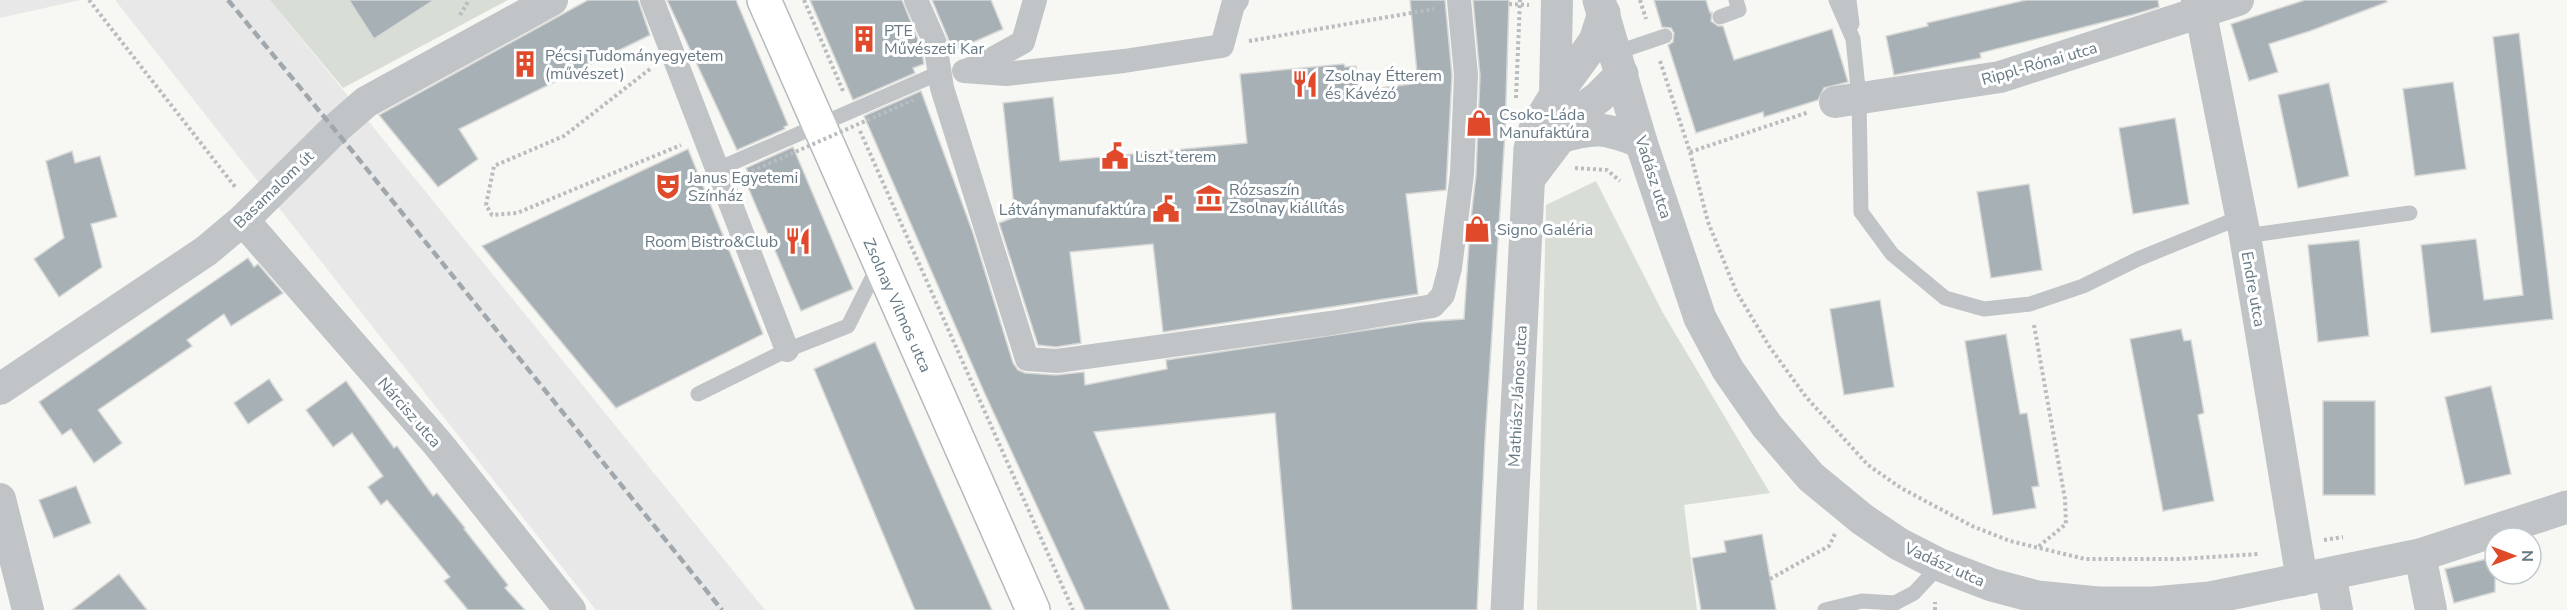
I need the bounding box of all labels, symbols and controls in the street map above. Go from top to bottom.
place label: PTE Művészeti Kar [884,20,985,60]
building icon: PTE Művészeti Kar [849,24,879,54]
street label: Rippl-Rónai utca [1979,37,2100,91]
place label: Pécsi Tudományegyetem (művészet) [545,45,723,85]
building icon: Pécsi Tudományegyetem (művészet) [510,49,540,79]
place label: Zsolnay Étterem és Kávézó [1325,65,1442,105]
restaurant icon: Zsolnay Étterem és Kávézó [1290,69,1320,99]
place label: Csoko-Láda Manufaktúra [1499,104,1589,144]
shop icon: Csoko-Láda Manufaktúra [1464,108,1494,138]
street label: Vadász utca [1629,132,1677,222]
public building icon: Liszt-terem [1100,141,1130,171]
street label: Basamalom út [229,146,319,234]
place label: Liszt-terem [1135,146,1217,168]
place label: Janus Egyetemi Színház [687,167,798,207]
theatre icon: Janus Egyetemi Színház [653,171,683,201]
place label: Rózsaszín Zsolnay kiállítás [1229,179,1345,219]
museum icon: Rózsaszín Zsolnay kiállítás [1194,183,1224,213]
public building icon: Látványmanufaktúra [1151,194,1181,224]
place label: Látványmanufaktúra [999,199,1146,221]
shop icon: Signo Galéria [1462,214,1492,244]
place label: Signo Galéria [1497,219,1593,241]
restaurant icon: Room Bistro&Club [783,226,813,256]
place label: Room Bistro&Club [645,231,778,253]
street label: Zsolnay Vilmos utca [858,235,937,376]
street label: Endre utca [2236,250,2270,329]
street label: Mathiász János utca [1503,325,1533,468]
street label: Nárcisz utca [373,373,446,453]
north arrow [2483,526,2543,586]
street label: Vadász utca [1900,537,1988,592]
text: N [2516,550,2538,562]

